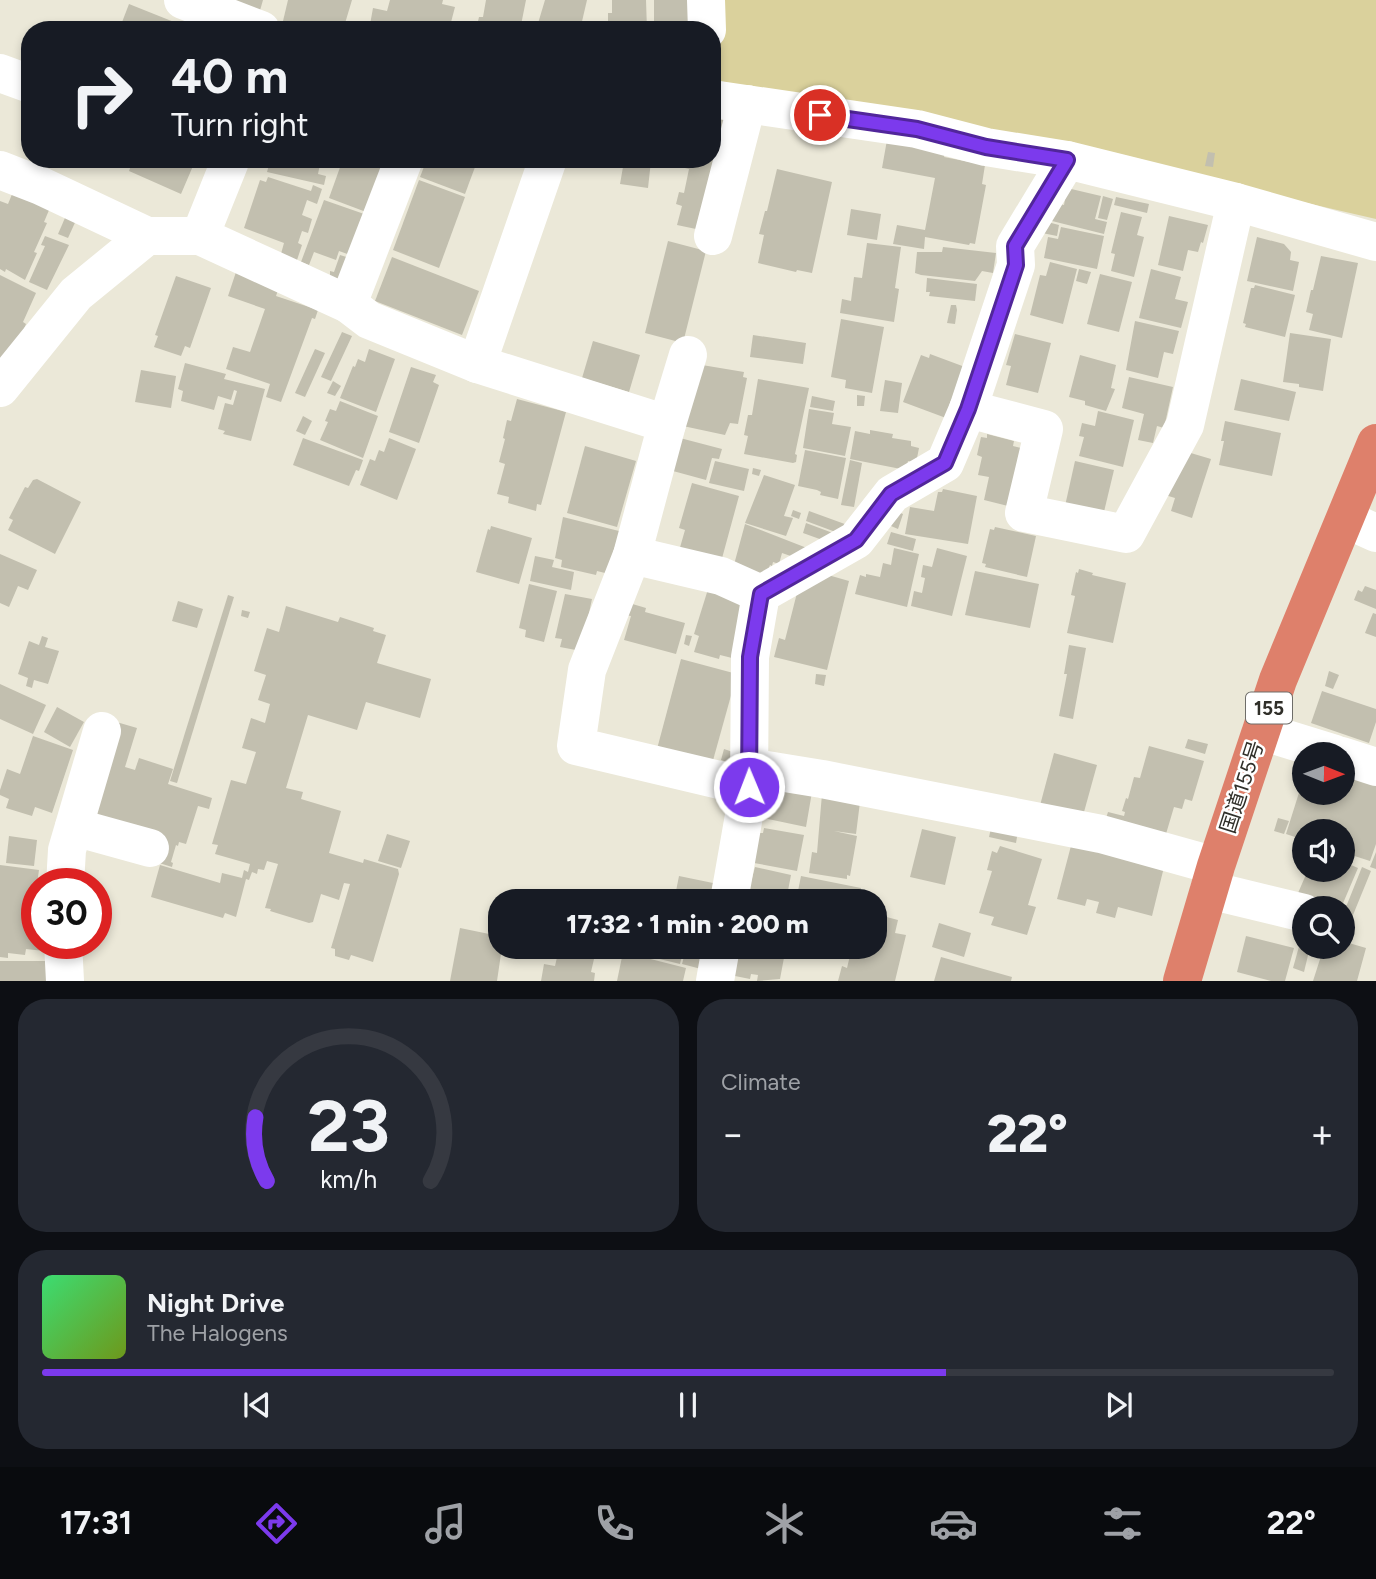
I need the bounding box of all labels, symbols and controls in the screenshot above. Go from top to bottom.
text: 40 m [171,46,288,105]
icon: right [56,49,147,140]
pin [790,85,850,145]
icon: arrive [801,96,839,134]
text: Turn right [171,106,309,144]
road number: 155 [1246,692,1292,723]
street label: 国道155号 [1215,737,1268,836]
north arrow [1292,742,1354,805]
map controls [1292,742,1355,959]
position arrow [712,750,786,824]
button: sound [1292,819,1355,882]
speed limit sign: 30 [21,868,112,959]
button: search [1292,896,1355,959]
text: 17:32 · 1 min · 200 m [566,908,809,940]
text: Climate [721,1068,800,1096]
text: 23 [307,1083,390,1170]
text: 22° [987,1103,1068,1165]
text: − [721,1111,745,1157]
text: + [1310,1111,1334,1157]
text: km/h [320,1164,377,1194]
text: Night Drive [147,1287,284,1319]
text: The Halogens [147,1319,288,1347]
icon: previous [238,1386,276,1424]
icon: pause [669,1386,707,1424]
icon: next [1100,1386,1138,1424]
icon: directions [252,1499,301,1548]
icon: music [421,1499,470,1548]
icon: phone [590,1499,639,1548]
icon: climate [760,1499,809,1548]
icon: car [929,1499,978,1548]
icon: filters [1098,1499,1147,1548]
text: 17:31 [60,1504,132,1542]
text: 22° [1267,1504,1316,1542]

